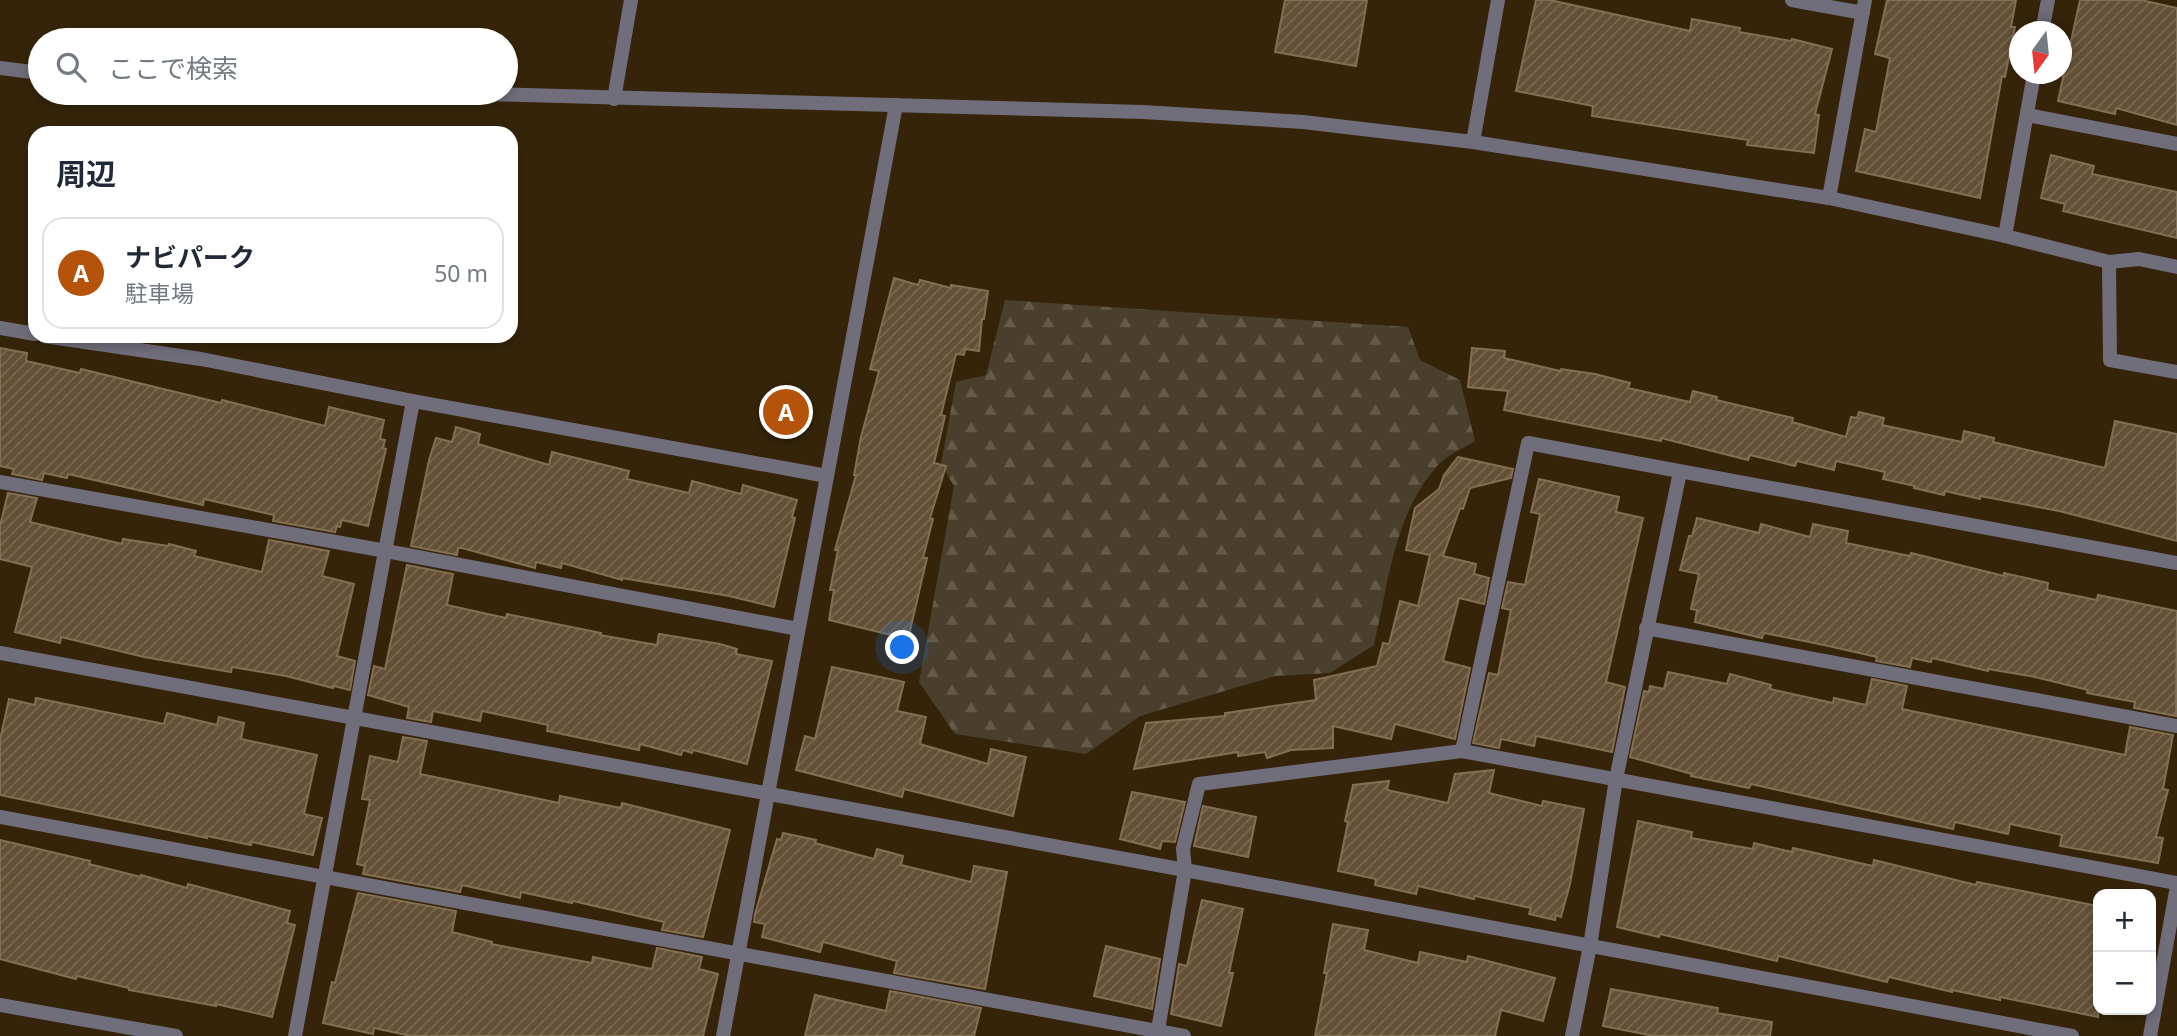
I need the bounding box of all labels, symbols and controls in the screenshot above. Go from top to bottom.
north arrow [2009,21,2072,84]
search box [28,28,518,105]
icon: search [52,48,90,86]
text: ここで検索 [108,50,238,86]
text: 周辺 [56,153,116,194]
text: ナビパーク [125,239,255,275]
text: A [73,257,89,289]
text: 50 m [434,257,488,289]
text: 駐車場 [125,277,194,309]
pin: A [763,386,809,438]
your location [885,630,919,664]
map controls [2093,889,2156,1015]
button: + [2093,889,2156,952]
button: − [2093,952,2156,1015]

